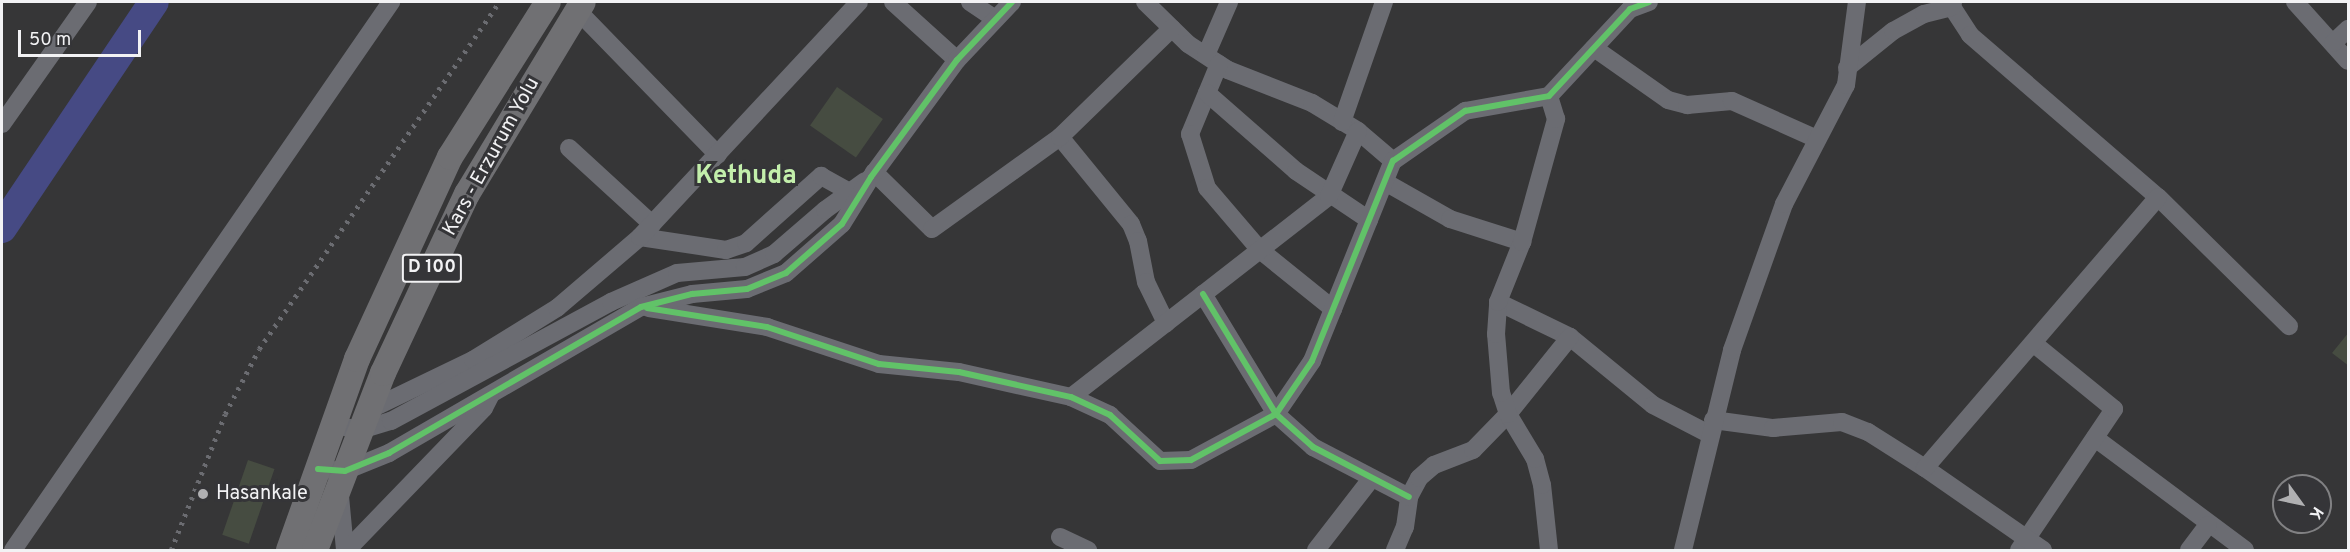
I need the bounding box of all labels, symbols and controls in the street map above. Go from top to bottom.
scale bar [21,18,144,56]
text: 50 m [29,29,71,52]
street label: Kars - Erzurum Yolu [438,73,546,241]
district label: Kethuda [695,161,797,193]
road number: D 100 [400,253,464,283]
north arrow [2272,474,2332,534]
place label: Hasankale [216,482,308,506]
marker: Hasankale [194,485,212,503]
text: K [2304,503,2327,523]

